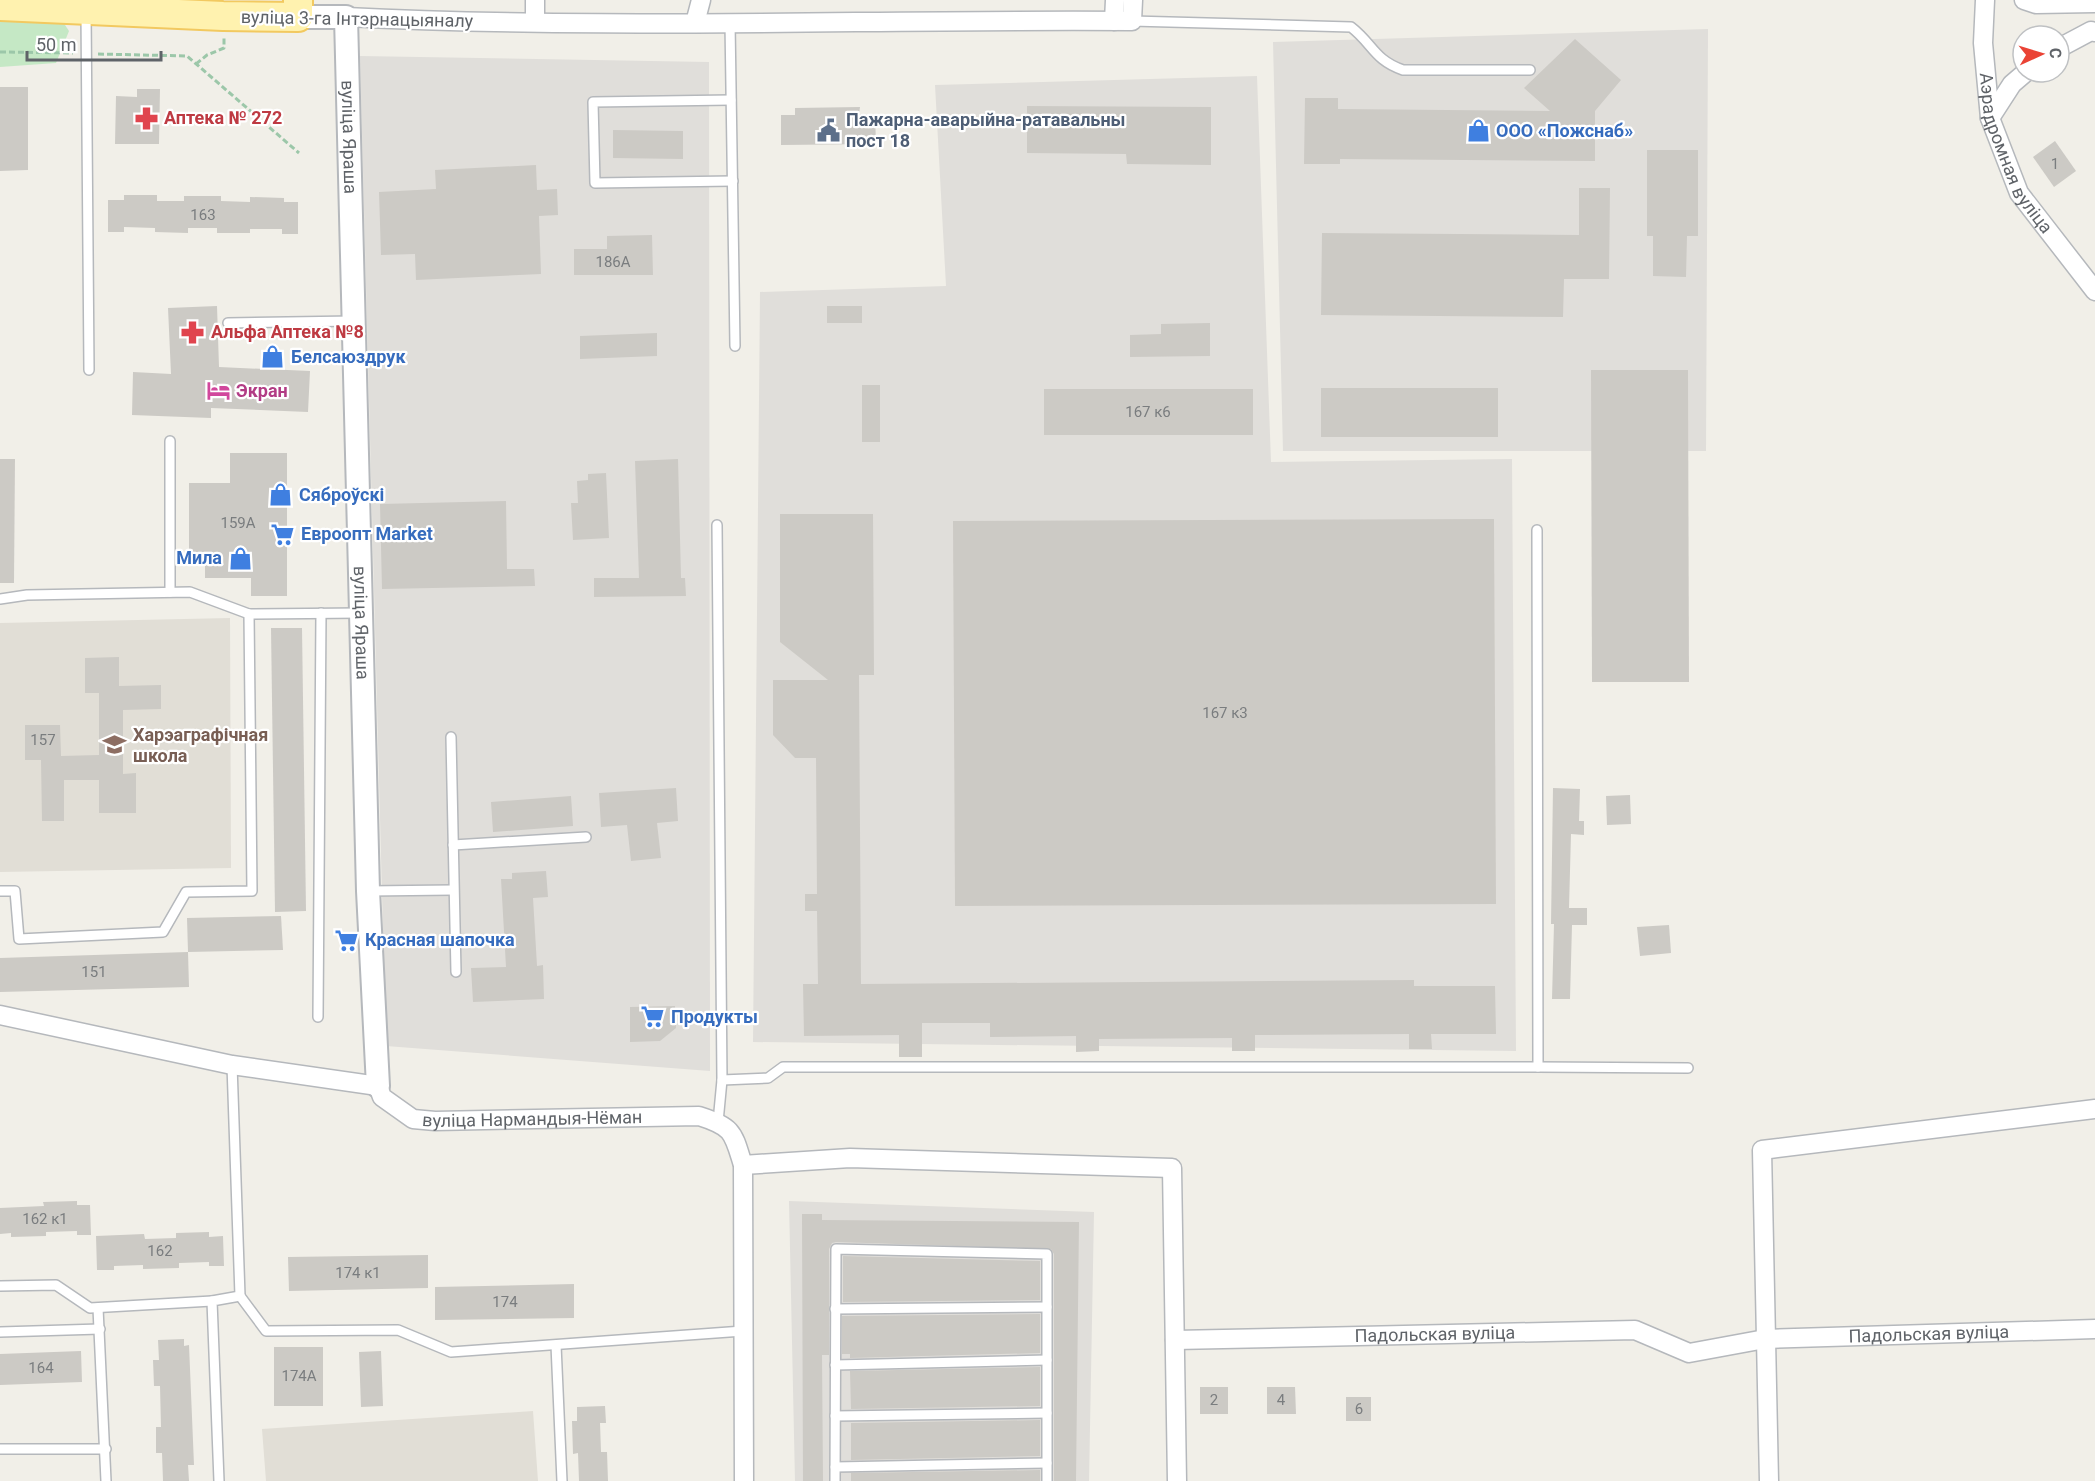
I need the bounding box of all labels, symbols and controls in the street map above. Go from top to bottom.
street label: вуліца 3-га Інтэрнацыяналу [241,6,474,31]
scale bar [27,24,160,62]
north arrow [2011,24,2071,84]
text: 50 m [36,34,76,55]
text: С [2046,47,2065,59]
street label: Аэрадромная вуліца [1976,72,2057,237]
street label: вуліца Яраша [338,80,361,194]
pharmacy icon: Аптека № 272 [133,105,159,131]
place label: Аптека № 272 [164,107,282,128]
place label: Пажарна-аварыйна-ратавальны пост 18 [846,109,1126,151]
public building icon: Пажарна-аварыйна-ратавальны пост 18 [815,117,841,143]
shop icon: ООО «Пожснаб» [1465,118,1491,144]
place label: ООО «Пожснаб» [1496,120,1633,141]
house number: 1 [2051,155,2059,173]
house number: 163 [190,206,216,224]
house number: 186А [595,253,631,271]
pharmacy icon: Альфа Аптека №8 [180,319,206,345]
place label: Альфа Аптека №8 [211,321,364,342]
shop icon: Белсаюздрук [260,344,286,370]
place label: Белсаюздрук [291,346,406,367]
hotel icon: Экран [205,378,231,404]
place label: Экран [236,380,288,401]
house number: 167 к6 [1125,403,1171,421]
shop icon: Сяброўскі [268,482,294,508]
place label: Сяброўскі [299,484,384,505]
house number: 159А [220,514,256,532]
supermarket icon: Евроопт Market [270,521,296,547]
place label: Евроопт Market [301,523,433,544]
shop icon: Мила [227,545,253,571]
place label: Мила [176,547,222,568]
street label: вуліца Яраша [350,566,374,680]
house number: 167 к3 [1202,704,1248,722]
place label: Харэаграфічная школа [133,724,268,766]
house number: 157 [30,731,56,749]
school or university icon: Харэаграфічная школа [102,732,128,758]
supermarket icon: Красная шапочка [334,927,360,953]
place label: Красная шапочка [365,929,515,950]
house number: 151 [81,963,107,981]
supermarket icon: Продукты [640,1004,666,1030]
place label: Продукты [671,1006,758,1027]
street label: вуліца Нармандыя-Нёман [421,1106,643,1131]
house number: 162 к1 [22,1210,68,1228]
house number: 162 [147,1242,173,1260]
house number: 174 к1 [335,1264,381,1282]
house number: 174 [492,1293,518,1311]
street label: Падольская вуліца [1848,1321,2009,1346]
street label: Падольская вуліца [1354,1322,1516,1346]
house number: 164 [28,1359,54,1377]
house number: 174А [281,1367,317,1385]
house number: 2 [1210,1391,1218,1409]
house number: 4 [1277,1391,1286,1409]
house number: 6 [1355,1400,1363,1418]

